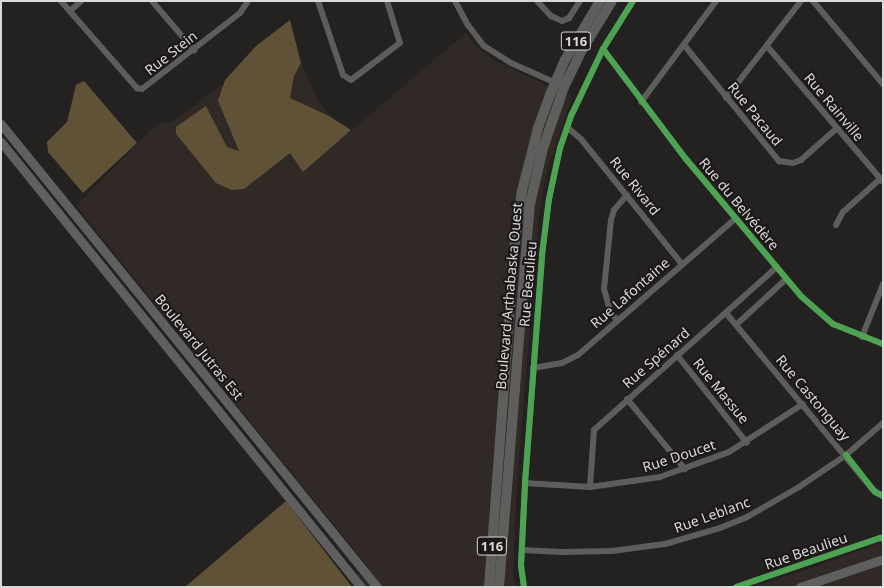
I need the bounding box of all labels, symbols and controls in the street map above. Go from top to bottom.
street label: Rue Stein [141,27,201,79]
road number: 116 [560,30,592,52]
street label: Rue Rainville [801,70,867,144]
street label: Rue Pacaud [724,79,786,149]
street label: Rue Rivard [606,153,664,219]
street label: Rue du Belvédère [696,154,782,254]
street label: Boulevard Arthabaska Ouest [492,202,526,390]
street label: Rue Beaulieu [516,240,540,328]
street label: Rue Lafontaine [587,254,673,332]
street label: Boulevard Jutras Est [151,291,247,403]
street label: Rue Spénard [619,324,693,392]
street label: Rue Castonguay [772,352,854,444]
street label: Rue Massue [689,355,753,427]
street label: Rue Doucet [640,436,718,476]
street label: Rue Leblanc [672,493,752,537]
street label: Rue Beaulieu [763,529,849,573]
road number: 116 [476,535,508,557]

